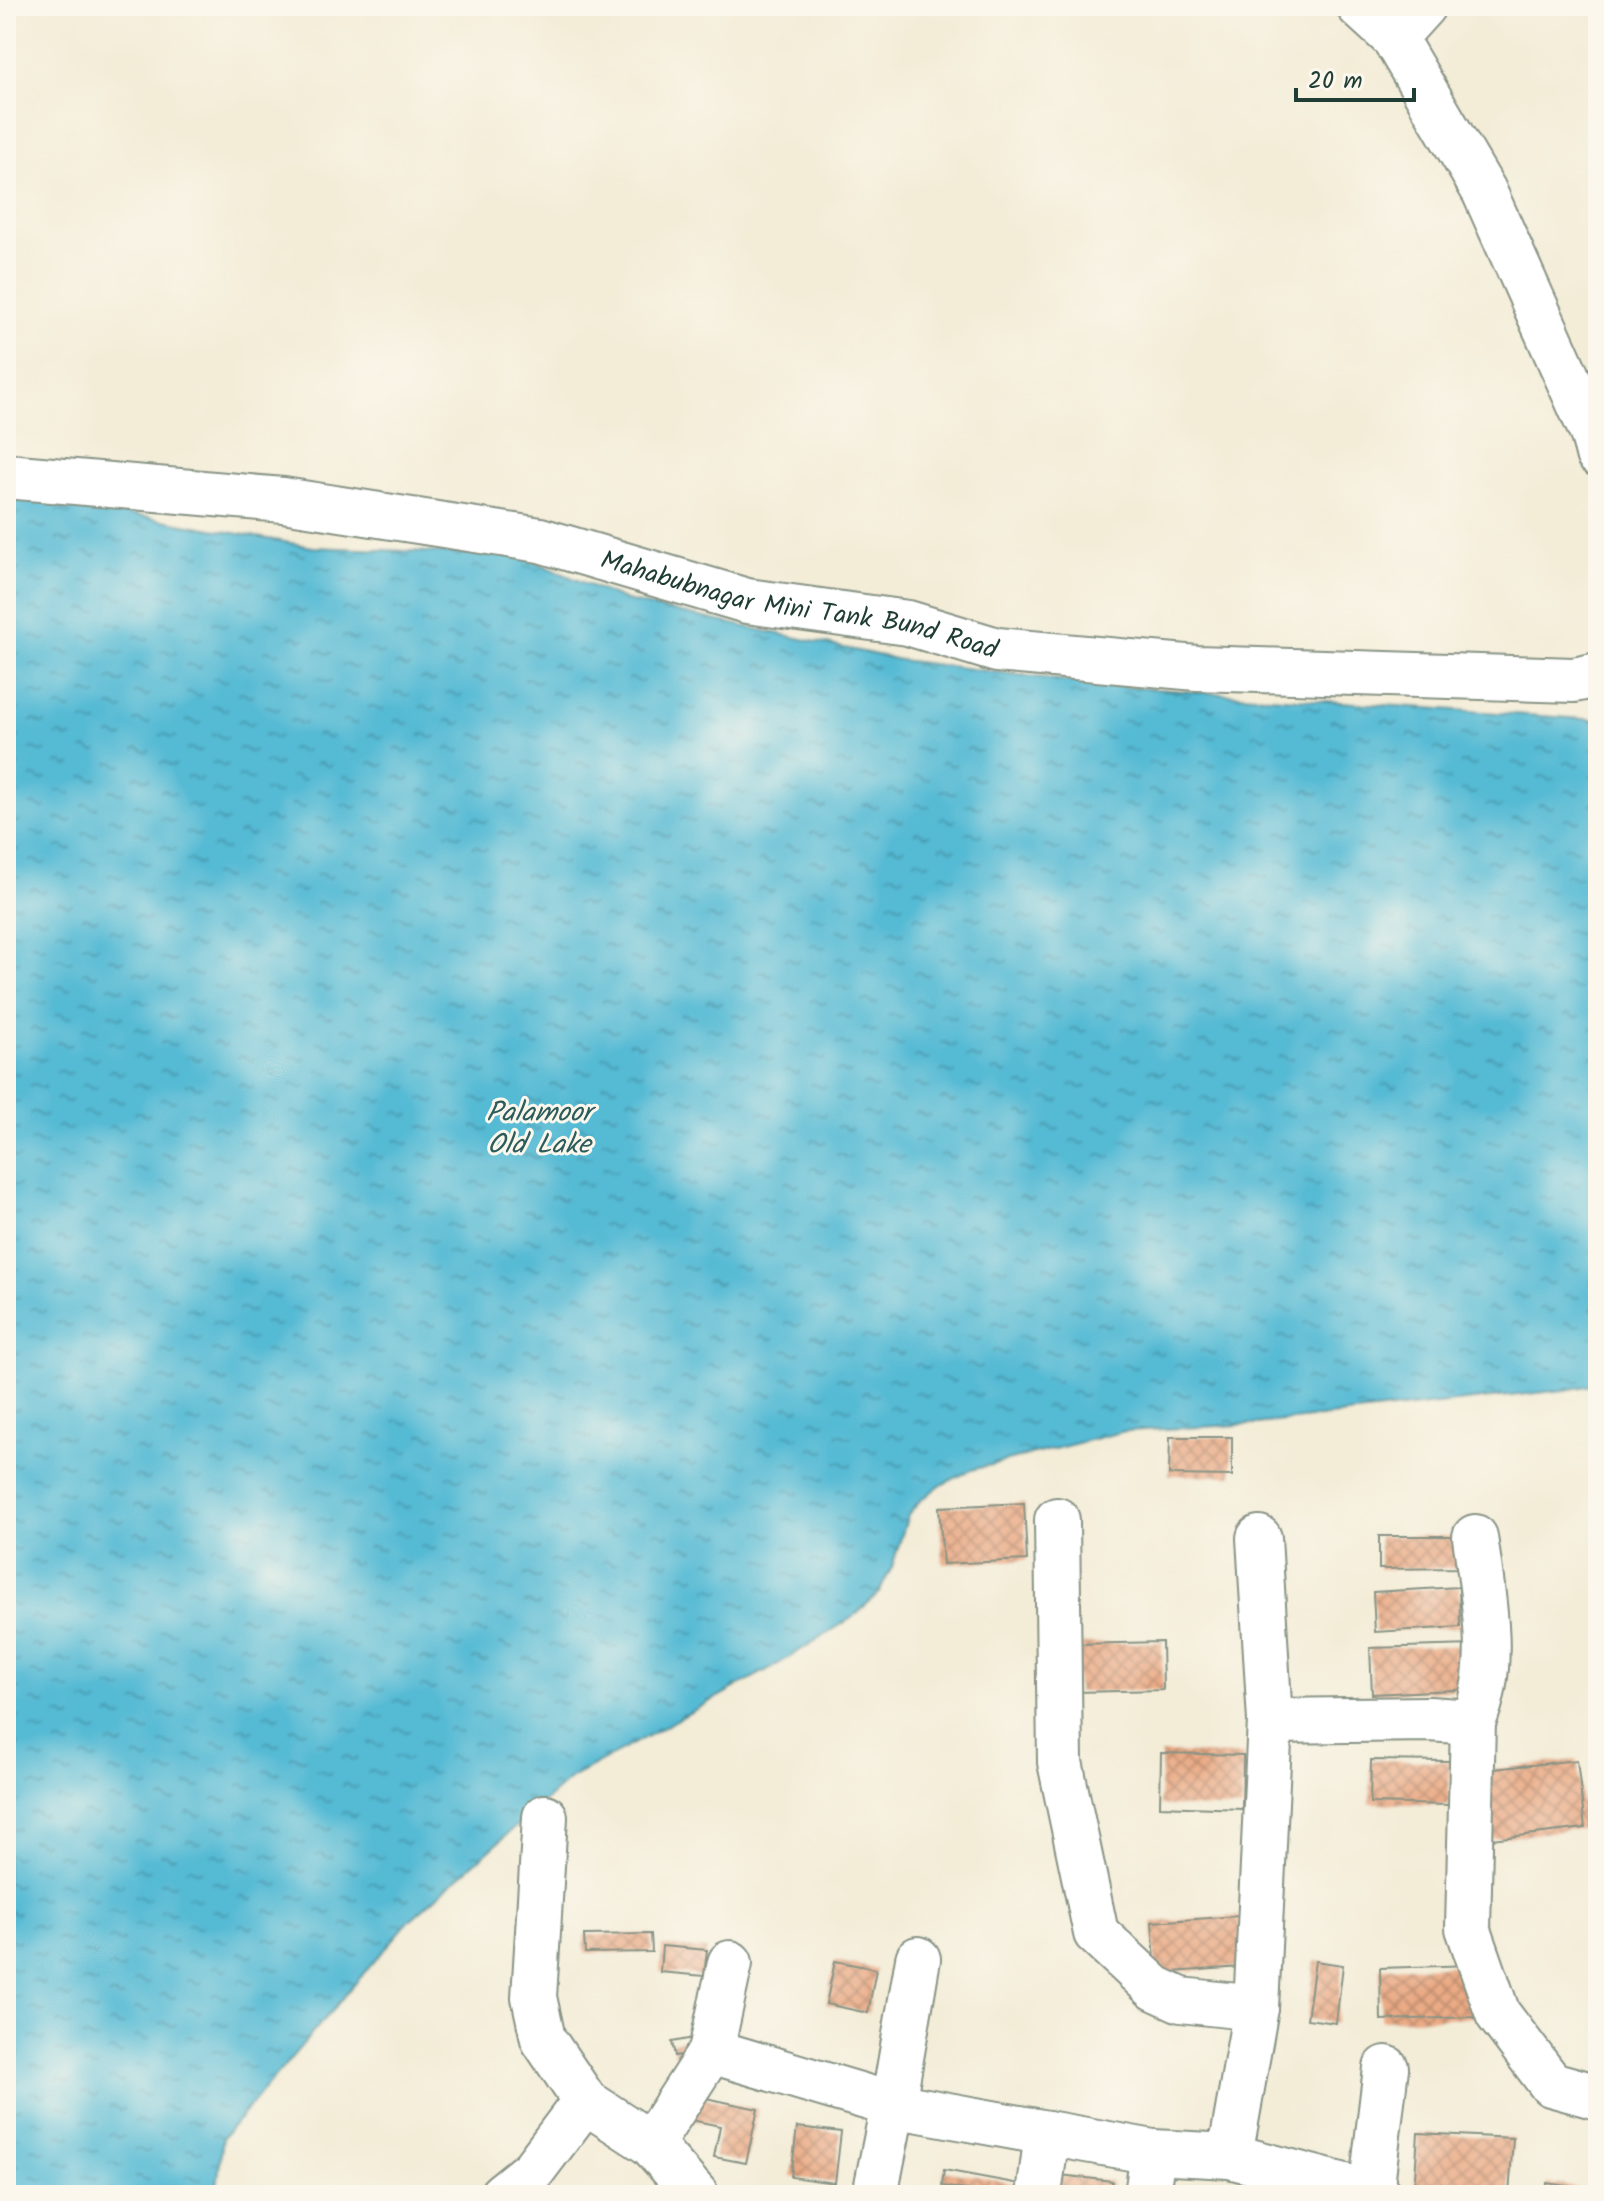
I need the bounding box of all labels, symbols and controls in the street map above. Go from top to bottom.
scale bar [1296,52,1414,102]
text: 20 m [1308,62,1363,101]
street label: Mahabubnagar Mini Tank Bund Road [595,540,1003,672]
water label: Palamoor Old Lake [486,1091,597,1168]

